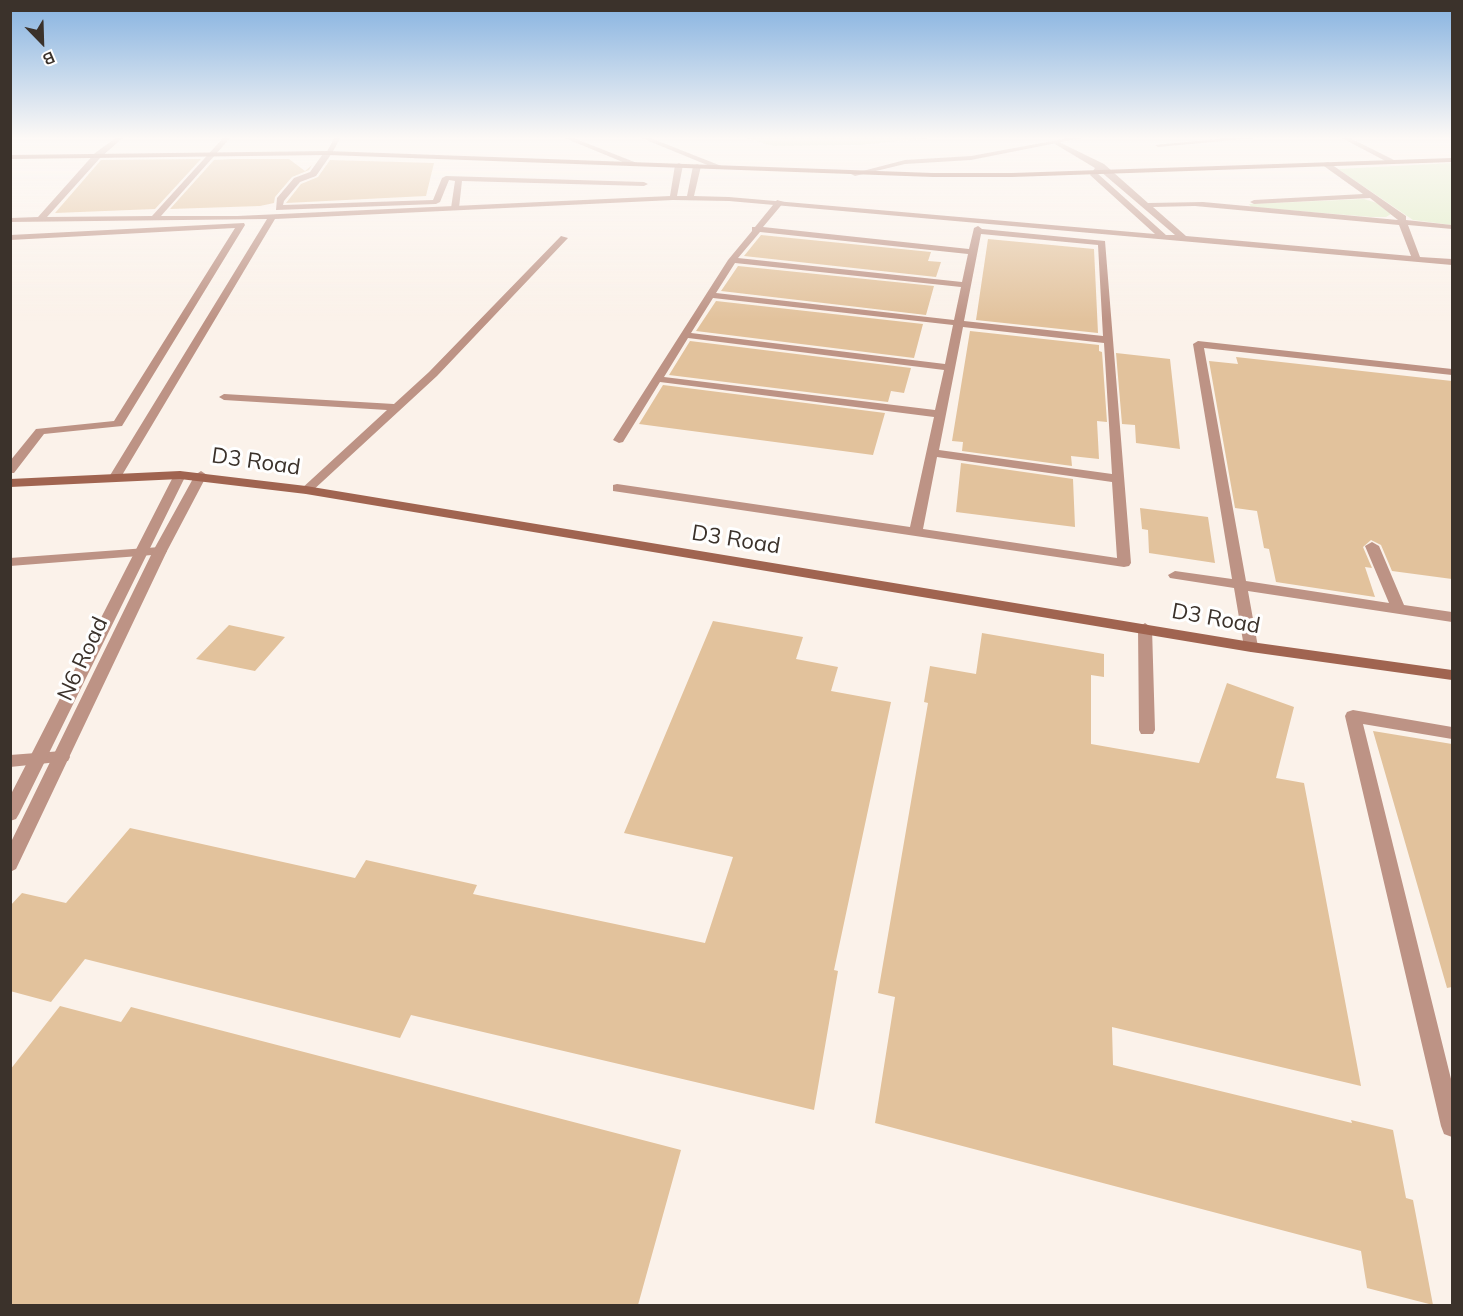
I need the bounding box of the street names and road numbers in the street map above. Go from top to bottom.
street label: D3 Road [210,443,302,481]
street label: D3 Road [690,520,782,560]
street label: D3 Road [1170,598,1262,640]
street label: N6 Road [52,613,114,705]

